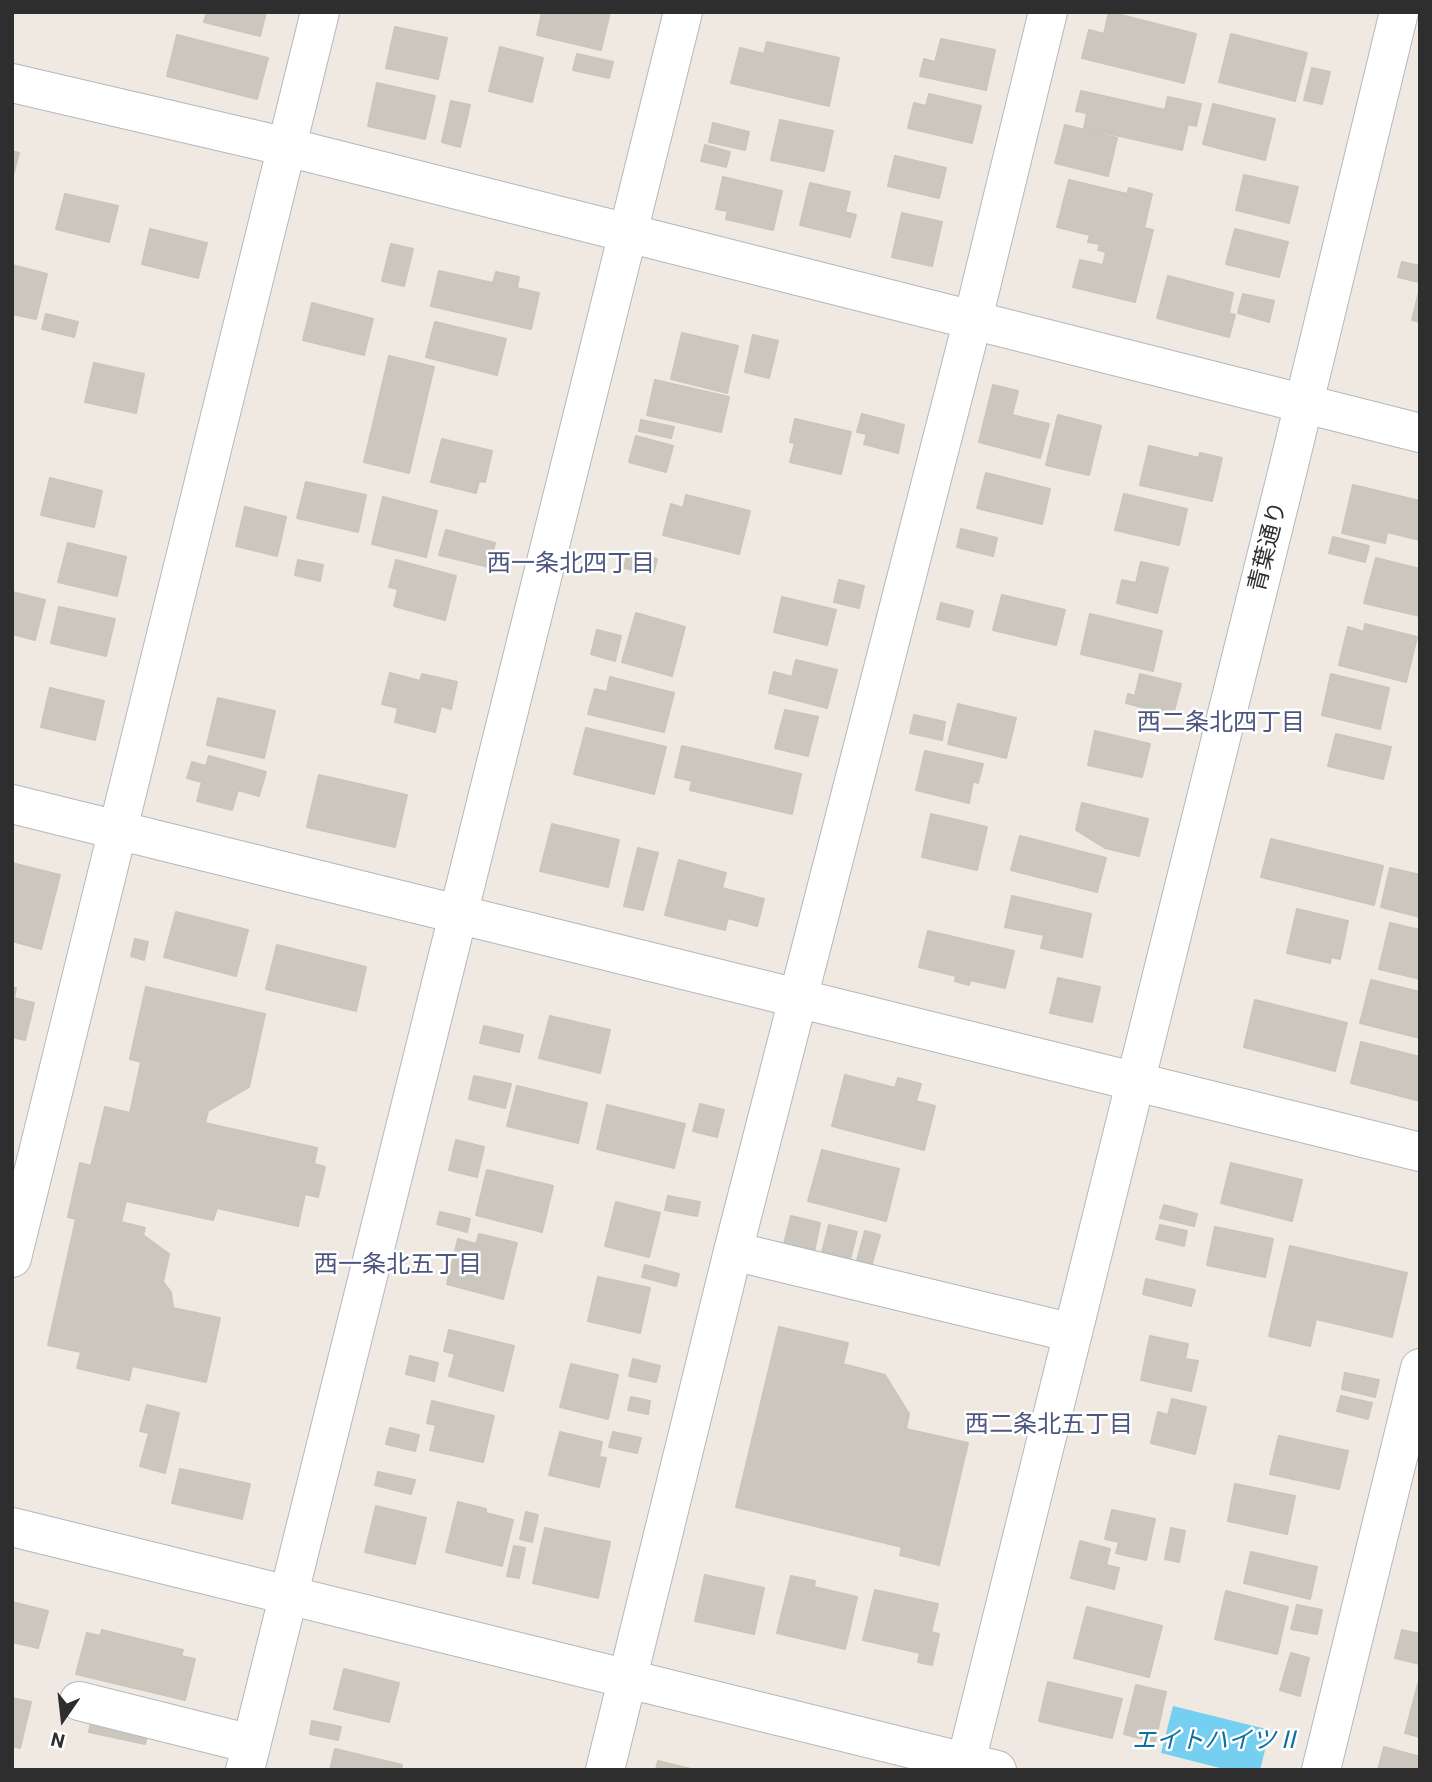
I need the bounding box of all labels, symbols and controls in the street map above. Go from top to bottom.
street label: 青葉通り [1244,499,1294,595]
district label: 西一条北四丁目 [487,551,655,579]
district label: 西二条北四丁目 [1137,710,1305,738]
district label: 西一条北五丁目 [314,1252,482,1280]
district label: 西二条北五丁目 [965,1412,1133,1440]
north arrow [28,1684,98,1754]
text: N [49,1727,67,1753]
water label: エイトハイツⅡ [1132,1728,1300,1756]

